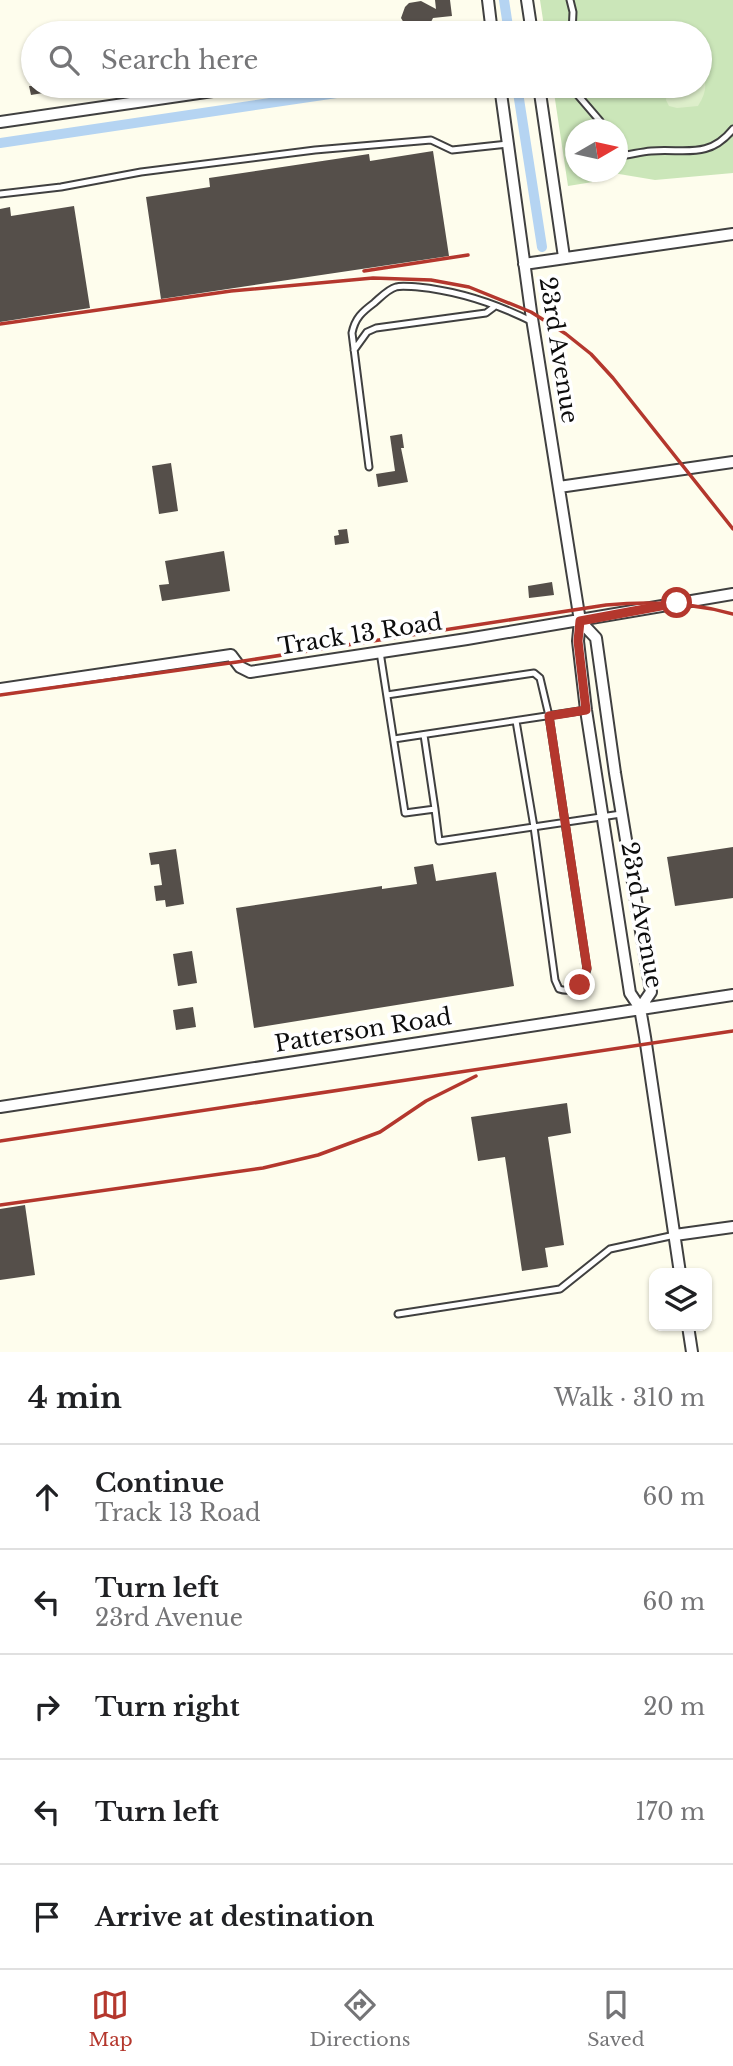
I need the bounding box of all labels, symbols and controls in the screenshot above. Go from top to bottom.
search box [21,21,712,98]
icon: search [45,41,83,79]
text: Search here [101,44,258,76]
north arrow [565,119,628,182]
street label: 23rd Avenue [534,275,584,425]
route start [661,587,692,618]
street label: Track 13 Road [276,607,444,661]
street label: 23rd Avenue [615,840,669,990]
route end [564,969,595,1000]
street label: Patterson Road [272,1002,454,1058]
map controls [649,1268,712,1331]
button: layers [649,1268,712,1331]
text: 4 min [28,1379,122,1416]
text: Walk · 310 m [554,1384,705,1412]
text: Continue [95,1467,224,1499]
icon: ahead [28,1478,66,1516]
text: 60 m [643,1483,705,1511]
text: Track 13 Road [95,1499,261,1527]
text: Turn left [95,1572,219,1604]
icon: left [28,1583,66,1621]
text: 60 m [643,1588,705,1616]
text: 23rd Avenue [95,1604,243,1632]
icon: right [28,1688,66,1726]
text: Turn right [95,1691,240,1723]
text: 20 m [643,1693,705,1721]
icon: left [28,1793,66,1831]
text: Turn left [95,1796,219,1828]
text: 170 m [635,1798,705,1826]
icon: arrive [28,1898,66,1936]
text: Arrive at destination [95,1901,375,1933]
tab: Map [88,1986,133,2051]
tab: Directions [309,1986,410,2051]
tab: Saved [587,1986,645,2051]

